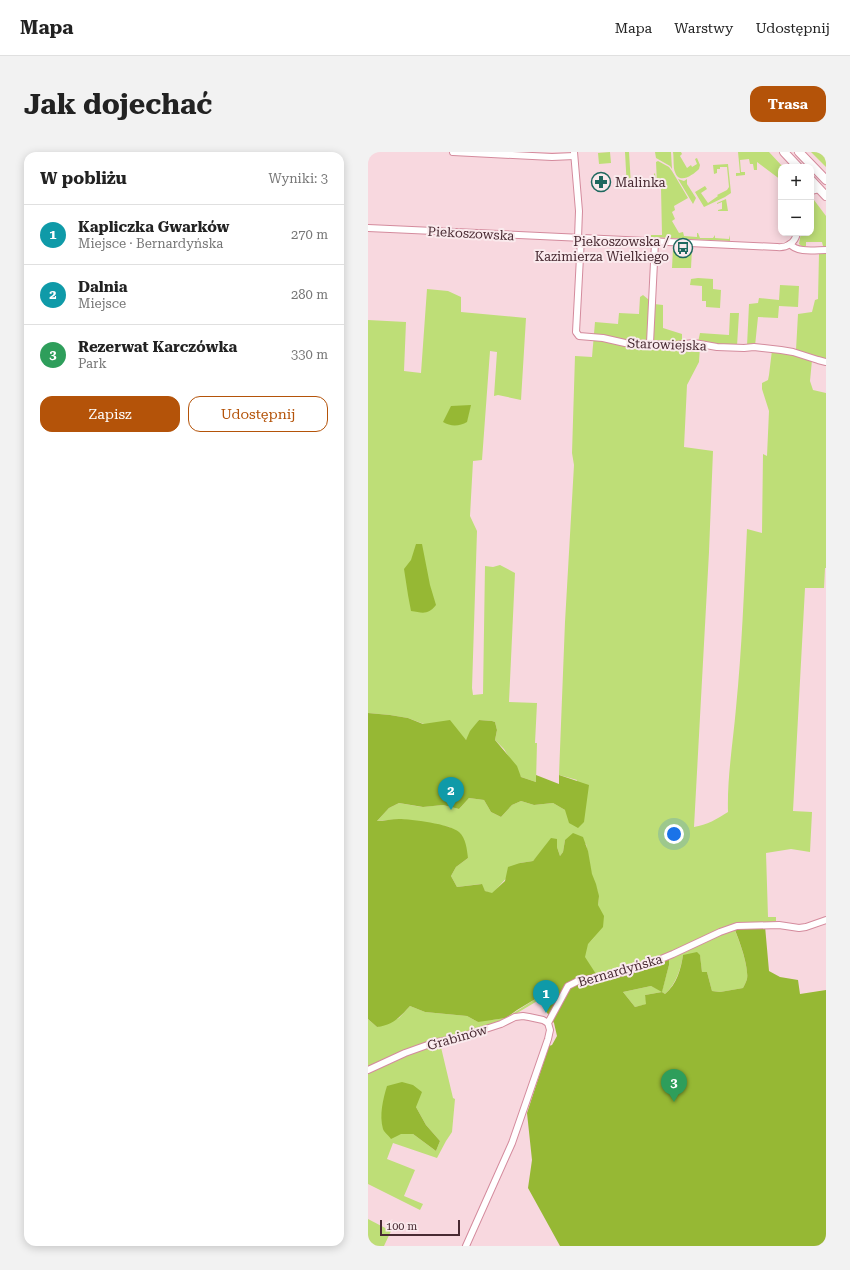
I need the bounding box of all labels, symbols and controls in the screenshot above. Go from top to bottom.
text: Mapa [20,16,73,39]
text: Mapa [615,20,652,36]
text: Warstwy [674,20,733,36]
text: Udostępnij [755,20,830,36]
button: Trasa [750,86,826,122]
text: Jak dojechać [24,88,212,121]
map controls [778,164,814,236]
button: + [778,164,814,200]
text: W pobliżu [40,168,127,188]
text: Wyniki: 3 [269,171,328,186]
pharmacy icon: Malinka [590,171,612,193]
place label: Malinka [615,175,666,190]
button: − [778,200,814,236]
text: Kapliczka Gwarków [78,218,230,236]
street label: Piekoszowska [427,224,515,243]
text: 1 [49,227,57,242]
text: 270 m [291,227,328,242]
place label: Piekoszowska / Kazimierza Wielkiego [535,234,670,264]
text: Miejsce · Bernardyńska [78,236,223,251]
bus stop icon: Piekoszowska / Kazimierza Wielkiego [672,237,694,259]
text: Dalnia [78,278,128,296]
text: 2 [49,287,57,302]
text: 280 m [291,287,328,302]
text: Miejsce [78,296,126,311]
street label: Starowiejska [627,336,707,353]
text: Rezerwat Karczówka [78,338,237,356]
text: 3 [49,347,57,362]
text: 330 m [291,347,328,362]
text: Park [78,356,107,371]
button: Zapisz [40,396,180,432]
button: Udostępnij [188,396,328,432]
pin: 2 [438,777,464,810]
your location [664,824,684,844]
street label: Bernardyńska [576,951,664,990]
pin: 1 [533,980,559,1013]
street label: Grabinów [425,1022,489,1053]
pin: 3 [661,1069,687,1102]
scale bar [380,1218,460,1237]
text: 100 m [386,1220,417,1233]

